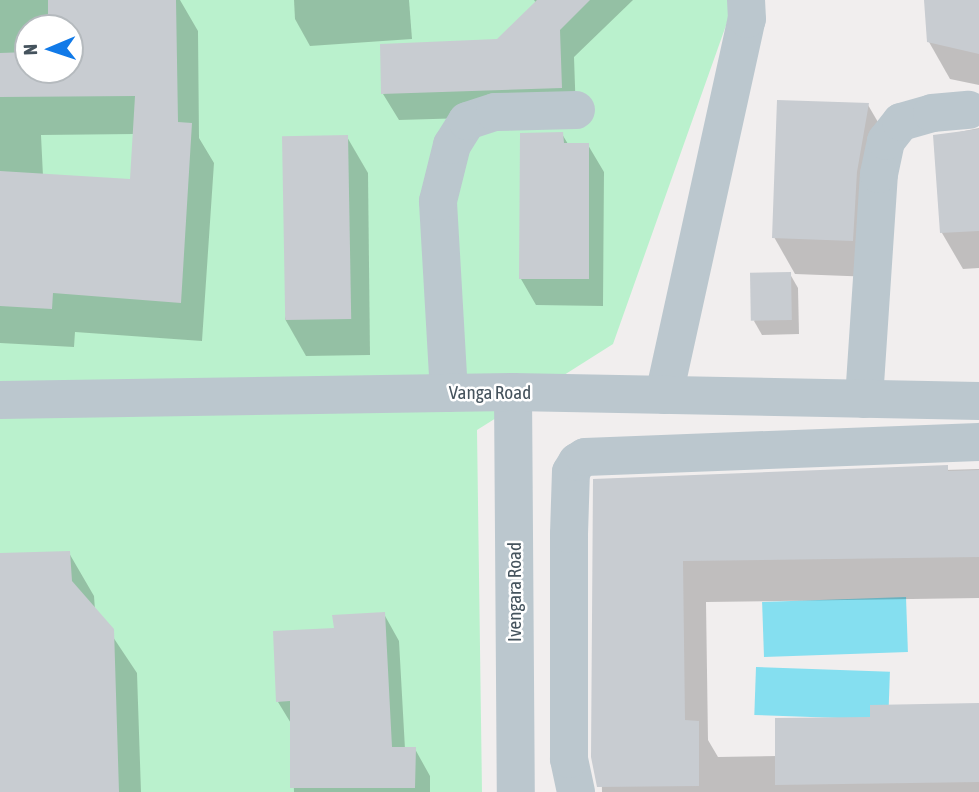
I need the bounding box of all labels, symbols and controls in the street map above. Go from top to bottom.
north arrow [14,14,84,84]
text: N [19,44,41,56]
street label: Vanga Road [449,382,531,404]
street label: Ivengara Road [504,542,526,642]

